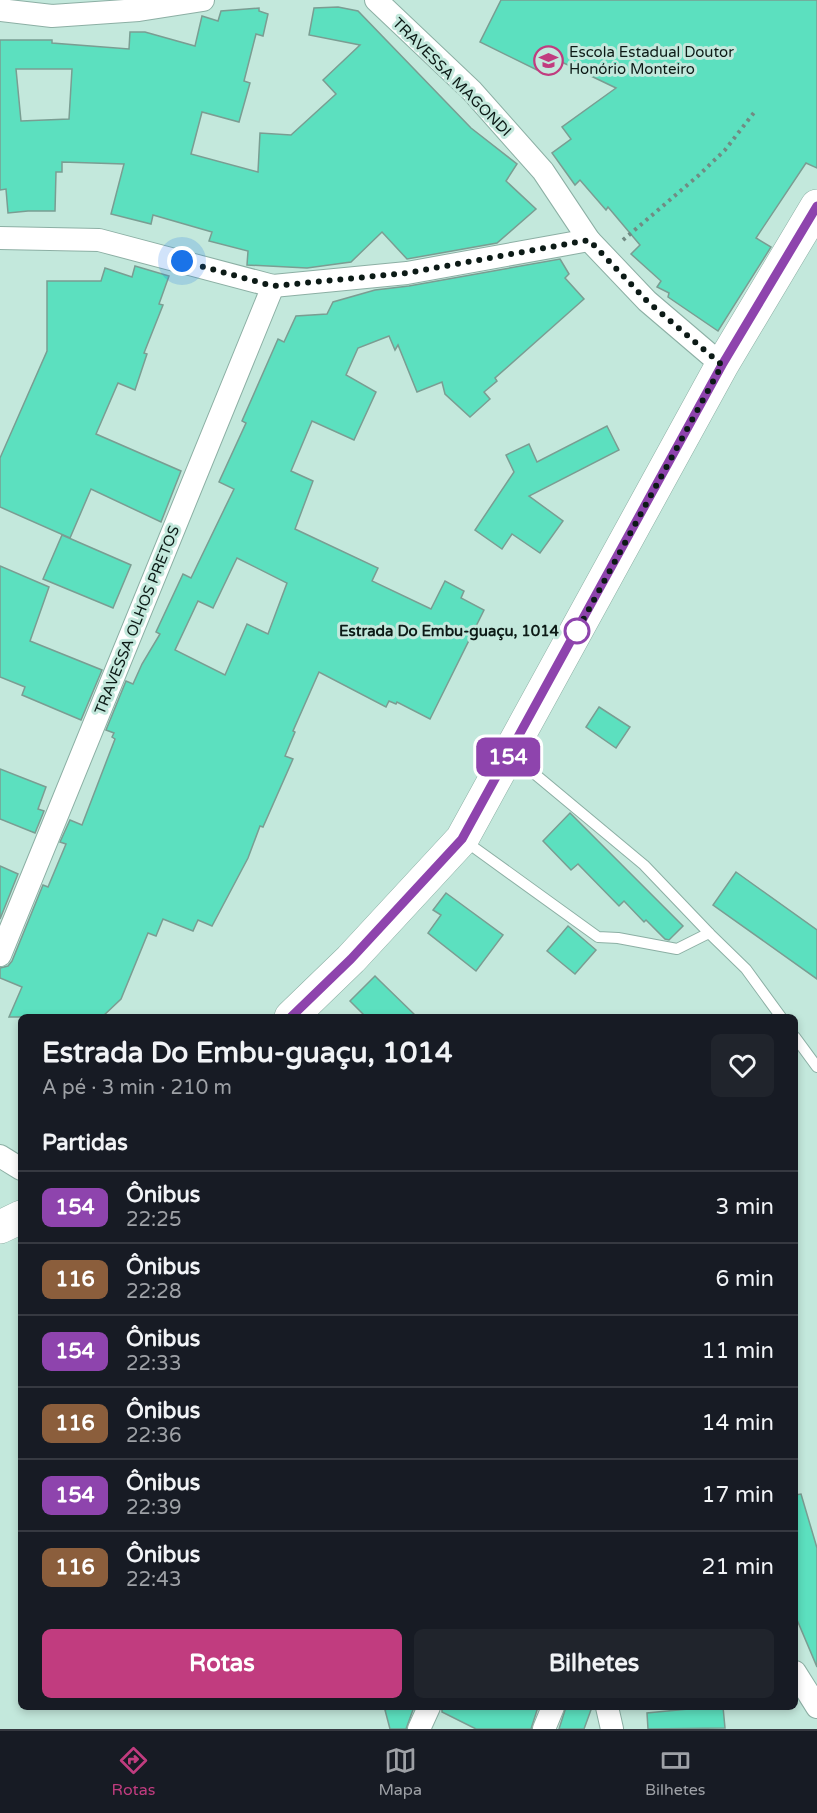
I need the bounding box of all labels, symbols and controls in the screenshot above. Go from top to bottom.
street label: TRAVESSA MAGONDI [389,14,515,140]
place label: Escola Estadual Doutor Honório Monteiro [569,43,734,78]
school or university icon: Escola Estadual Doutor Honório Monteiro [532,45,564,77]
your location [167,246,197,276]
street label: TRAVESSA OLHOS PRETOS [91,523,183,717]
marker: Estrada Do Embu-guaçu, 1014 [564,618,590,644]
place label: Estrada Do Embu-guaçu, 1014 [339,622,560,641]
line badge: 154 [474,738,542,777]
text: 154 [488,745,528,770]
button: heart [711,1034,774,1097]
text: Estrada Do Embu-guaçu, 1014 [42,1036,453,1070]
text: A pé · 3 min · 210 m [42,1076,232,1100]
text: Partidas [42,1130,128,1156]
text: Ônibus [126,1182,200,1208]
text: 3 min [715,1194,774,1220]
text: 154 [55,1195,95,1220]
text: 22:25 [126,1208,181,1232]
text: Ônibus [126,1254,200,1280]
text: 6 min [715,1266,774,1292]
text: 116 [55,1267,95,1292]
text: 22:28 [126,1280,181,1304]
text: Ônibus [126,1326,200,1352]
text: 11 min [702,1338,774,1364]
text: 154 [55,1339,95,1364]
text: 22:33 [126,1352,181,1376]
text: Ônibus [126,1398,200,1424]
text: 14 min [702,1410,774,1436]
text: 116 [55,1411,95,1436]
text: 22:36 [126,1424,181,1448]
text: Ônibus [126,1470,200,1496]
text: 17 min [702,1482,774,1508]
text: 154 [55,1483,95,1508]
text: 22:39 [126,1496,181,1520]
text: Ônibus [126,1542,200,1568]
text: 21 min [702,1554,774,1580]
text: 116 [55,1555,95,1580]
text: 22:43 [126,1568,181,1592]
button: Rotas [42,1629,402,1698]
button: Bilhetes [414,1629,774,1698]
tab: Rotas [112,1744,155,1800]
tab: Mapa [378,1744,422,1800]
tab: Bilhetes [645,1744,705,1800]

